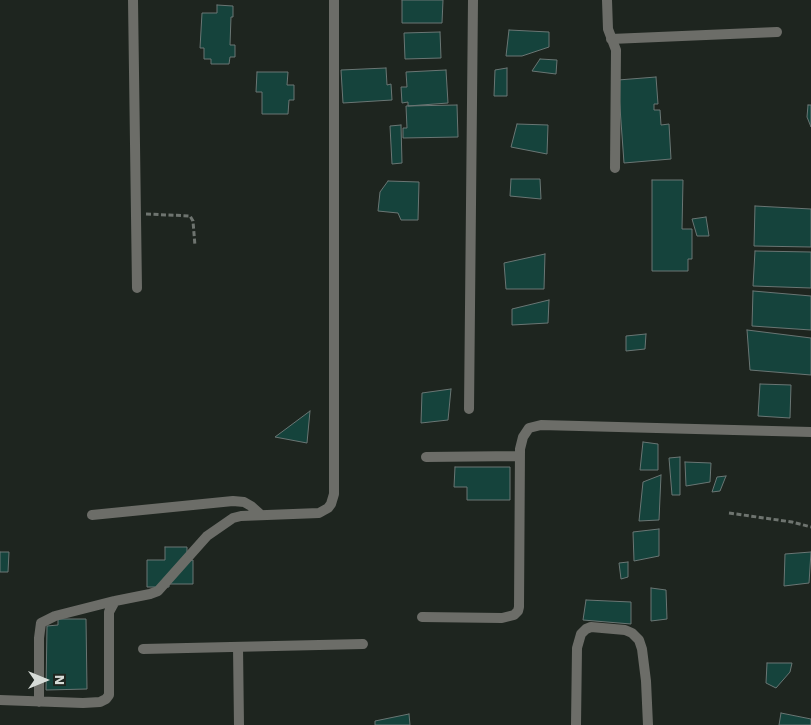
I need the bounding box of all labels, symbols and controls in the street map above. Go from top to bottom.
north arrow [20,655,70,705]
text: N [52,675,68,685]

